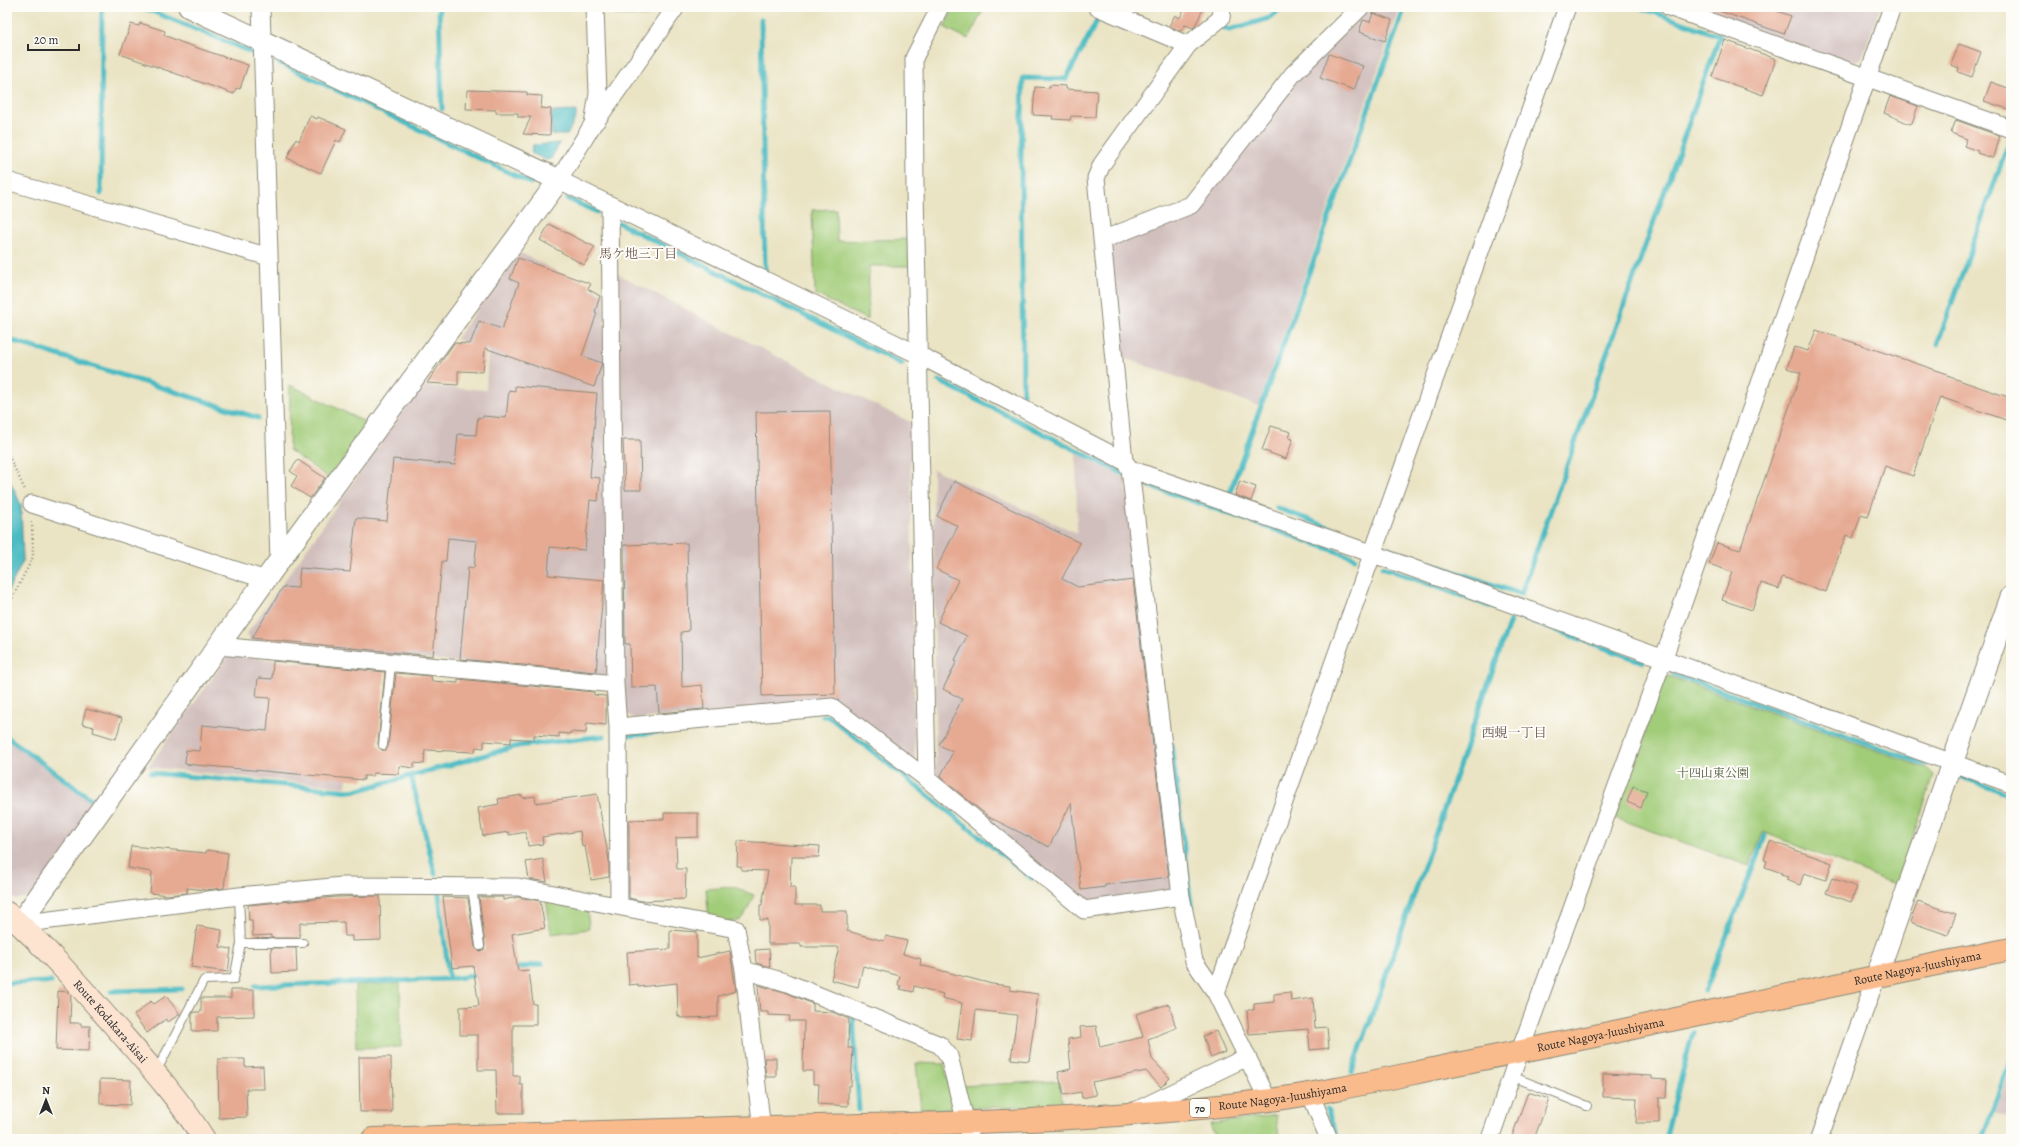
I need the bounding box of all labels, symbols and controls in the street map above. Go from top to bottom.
scale bar [28,26,79,52]
text: 20 m [34,32,58,48]
district label: 馬ケ地三丁目 [599,245,677,262]
district label: 西蜆一丁目 [1481,724,1547,741]
park label: 十四山東公園 [1677,765,1749,781]
street label: Route Nagoya-Juushiyama [1852,947,1983,989]
street label: Route Kodakara-Aisai [70,976,151,1066]
street label: Route Nagoya-Juushiyama [1535,1014,1666,1056]
street label: Route Nagoya-Juushiyama [1218,1079,1348,1114]
north arrow [26,1080,66,1120]
text: N [42,1083,50,1098]
road number: 70 [1190,1099,1210,1117]

